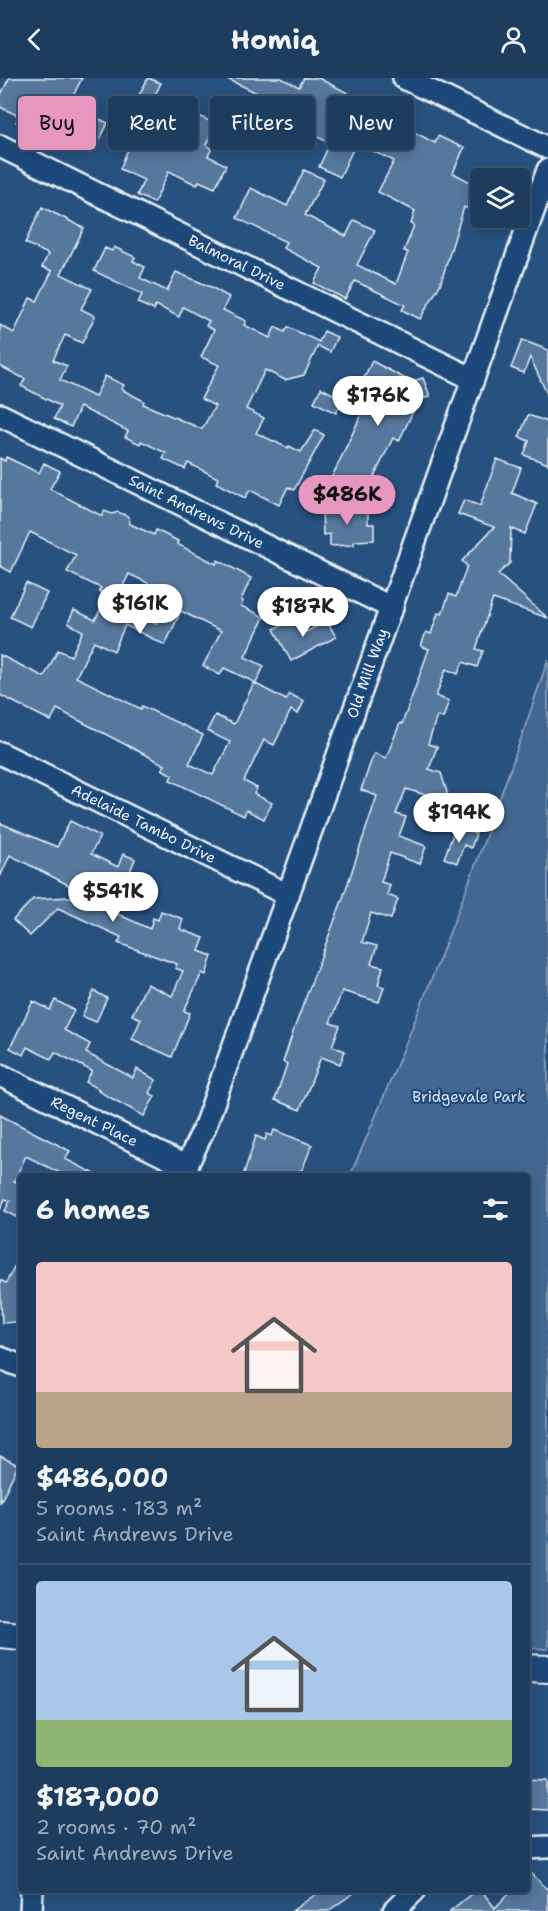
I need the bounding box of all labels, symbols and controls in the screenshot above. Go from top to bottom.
text: Homiq [231,21,317,58]
icon: back [18,23,51,56]
icon: person [497,23,530,56]
chip: Buy [18,96,96,150]
chip: Rent [108,96,198,150]
chip: Filters [210,96,315,150]
chip: New [327,96,414,150]
map controls [470,168,530,228]
button: layers [470,168,530,228]
street label: Balmoral Drive [185,230,289,295]
pin: $176K [336,376,420,427]
text: $176K [346,382,410,408]
street label: Saint Andrews Drive [126,470,267,553]
pin: $486K [305,475,389,526]
text: $486K [312,481,382,507]
pin: $161K [98,584,182,635]
pin: $187K [261,587,345,638]
text: $161K [112,590,168,616]
text: $187K [271,593,335,619]
street label: Old Mill Way [342,626,393,721]
street label: Adelaide Tambo Drive [68,780,219,868]
pin: $194K [417,793,501,844]
text: $194K [427,799,491,825]
pin: $541K [71,872,155,923]
text: $541K [82,878,144,904]
park label: Bridgevale Park [412,1087,526,1107]
street label: Regent Place [47,1091,141,1151]
text: 6 homes [36,1192,150,1227]
icon: filters [479,1193,512,1226]
icon: home [220,1301,328,1409]
text: $486,000 [36,1460,168,1495]
text: 5 rooms · 183 m² [36,1495,202,1521]
text: Saint Andrews Drive [36,1521,234,1547]
icon: home [220,1620,328,1728]
text: $187,000 [36,1779,160,1814]
text: 2 rooms · 70 m² [36,1814,197,1840]
text: Saint Andrews Drive [36,1840,234,1866]

